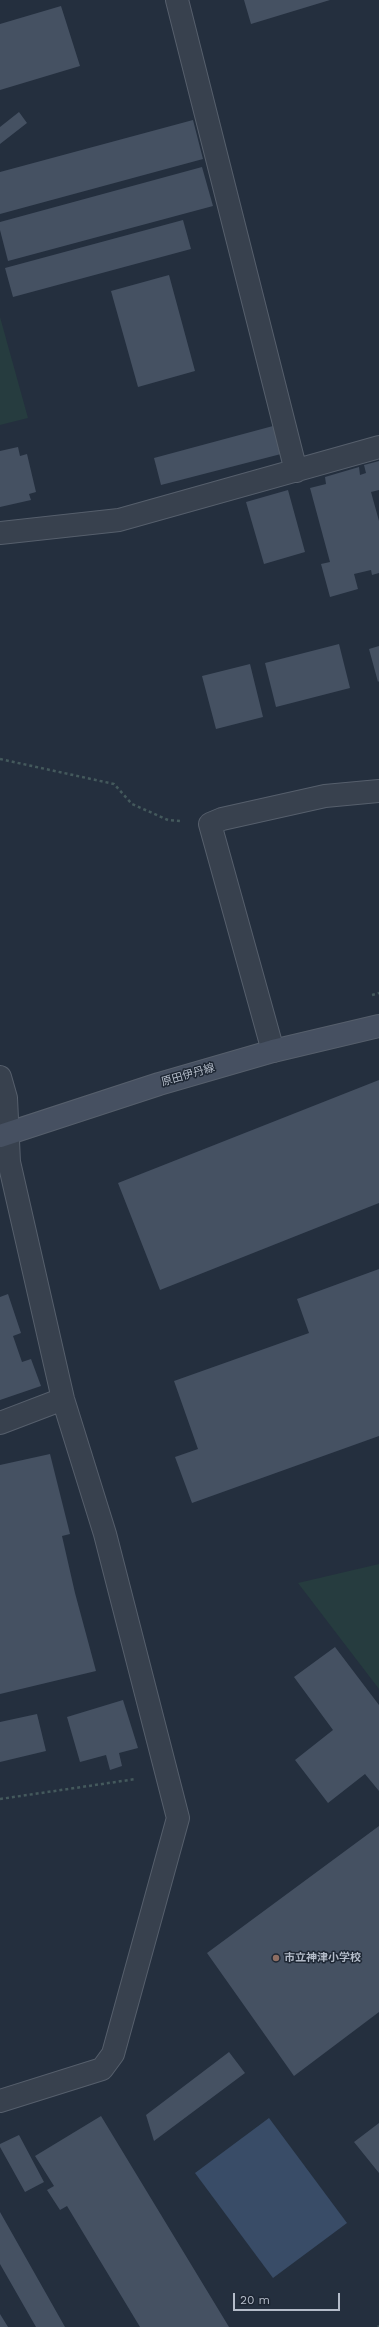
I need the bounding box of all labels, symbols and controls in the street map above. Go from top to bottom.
street label: 原田伊丹線 [160,1061,216,1089]
place label: 市立神津小学校 [284,1951,361,1965]
marker: 市立神津小学校 [271,1953,281,1963]
scale bar [235,2285,342,2311]
text: 20 m [240,2293,270,2307]

